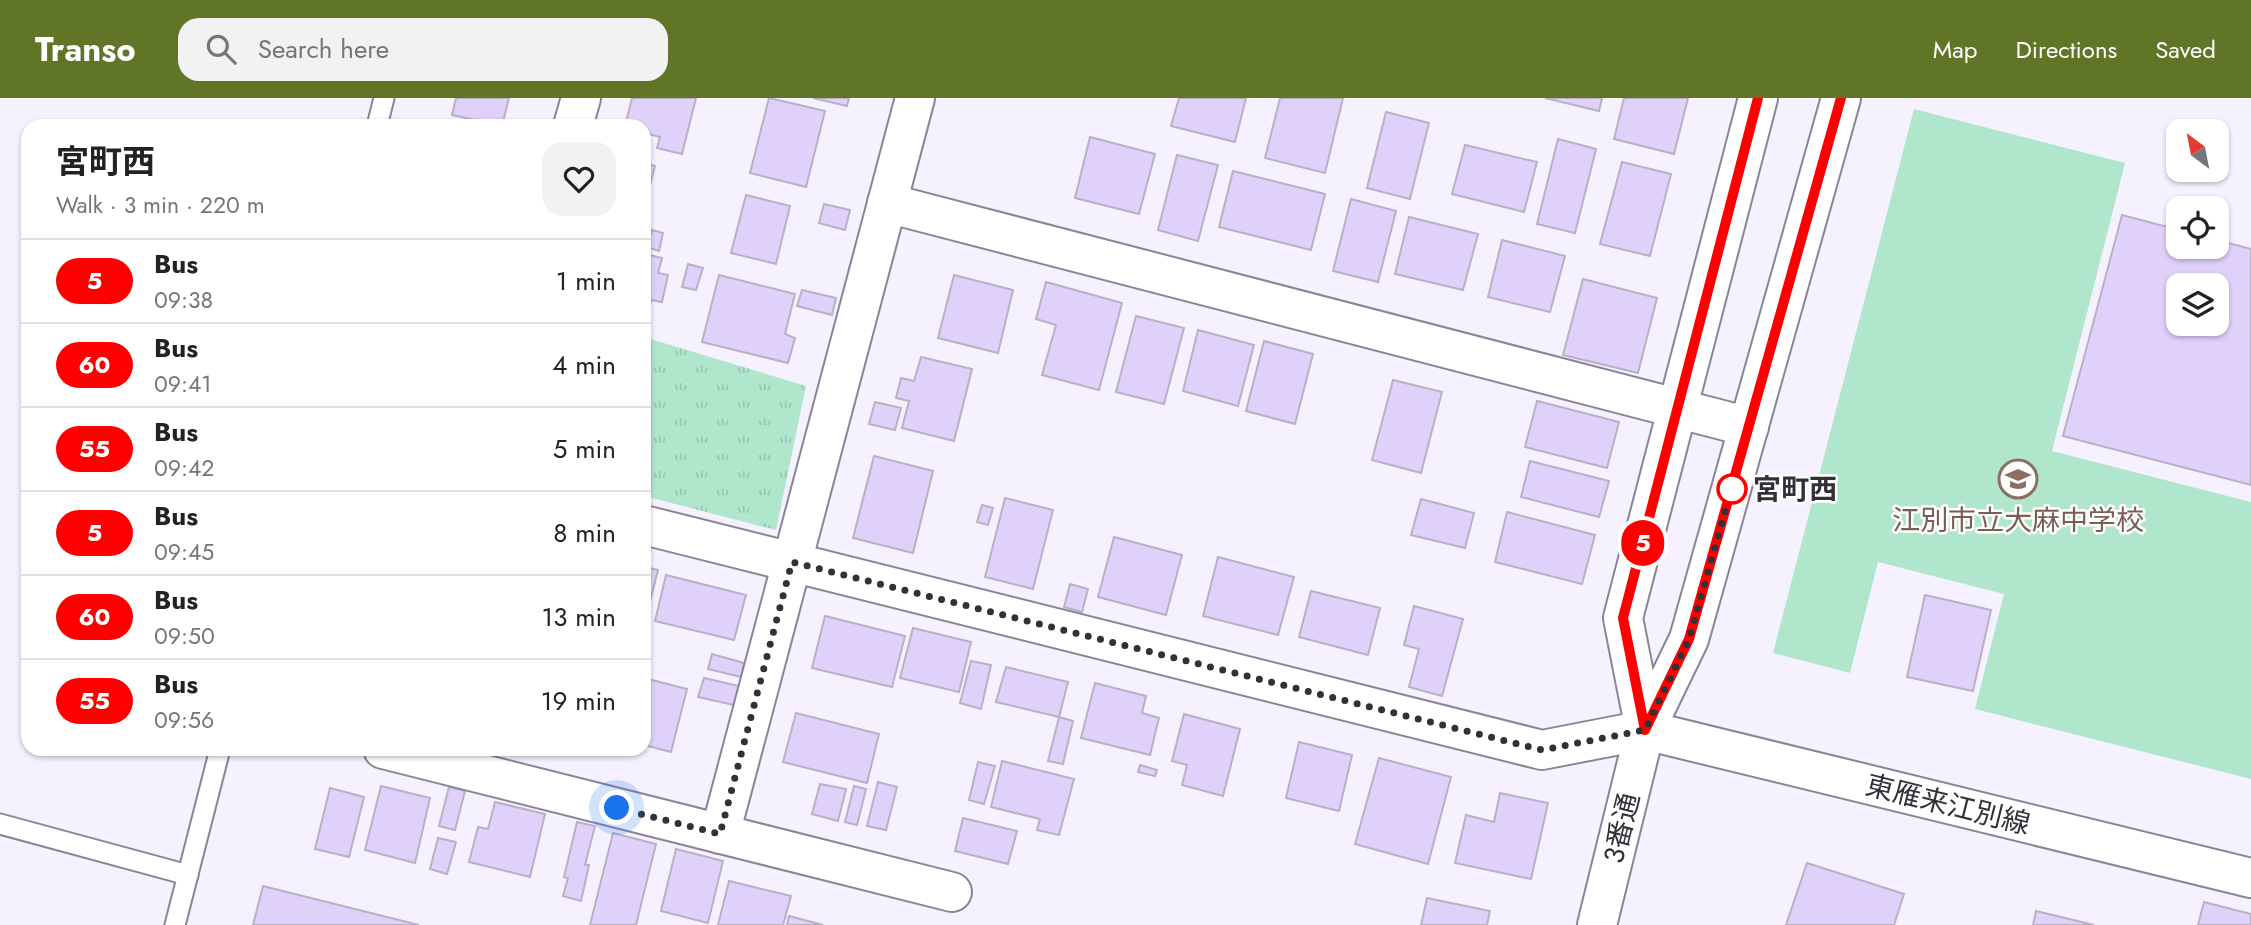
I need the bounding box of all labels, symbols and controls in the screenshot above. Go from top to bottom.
search box [178,18,668,81]
text: Transo [35,26,136,73]
icon: search [202,30,240,68]
text: Search here [258,30,389,68]
text: Map [1933,32,1978,67]
text: Directions [2016,32,2117,67]
text: Saved [2155,32,2216,67]
north arrow [2166,119,2230,182]
map controls [2166,119,2229,336]
text: 宮町西 [56,138,155,185]
button: heart [542,142,616,216]
text: Walk · 3 min · 220 m [56,188,265,222]
button: locate [2166,196,2229,259]
text: Bus [154,245,198,283]
text: 1 min [556,262,616,300]
text: 5 [87,263,102,298]
button: layers [2166,273,2229,336]
text: 09:38 [154,283,213,317]
text: Bus [154,329,198,367]
text: 4 min [552,346,616,384]
text: 60 [79,347,110,382]
text: 09:41 [154,367,212,401]
text: Bus [154,413,198,451]
text: 5 min [553,430,616,468]
text: 55 [79,431,110,466]
text: 09:42 [154,451,214,485]
school or university icon: 江別市立大麻中学校 [1997,458,2039,500]
place label: 宮町西 [1753,469,1837,510]
marker: 宮町西 [1717,474,1747,504]
text: Bus [154,497,198,535]
place label: 江別市立大麻中学校 [1892,500,2144,541]
text: 8 min [553,514,616,552]
text: 5 [87,515,102,550]
line badge: 5 [1620,520,1666,566]
text: 5 [1635,525,1651,560]
text: 09:45 [154,535,214,569]
text: Bus [154,581,198,619]
text: 13 min [542,598,616,636]
text: 60 [79,599,110,634]
text: 09:50 [154,619,215,653]
text: Bus [154,665,198,703]
text: 19 min [541,682,616,720]
text: 55 [79,683,110,718]
text: 09:56 [154,703,214,737]
street label: 東雁来江別線 [1861,764,2034,845]
street label: 3番通 [1593,789,1650,868]
your location [599,790,634,825]

